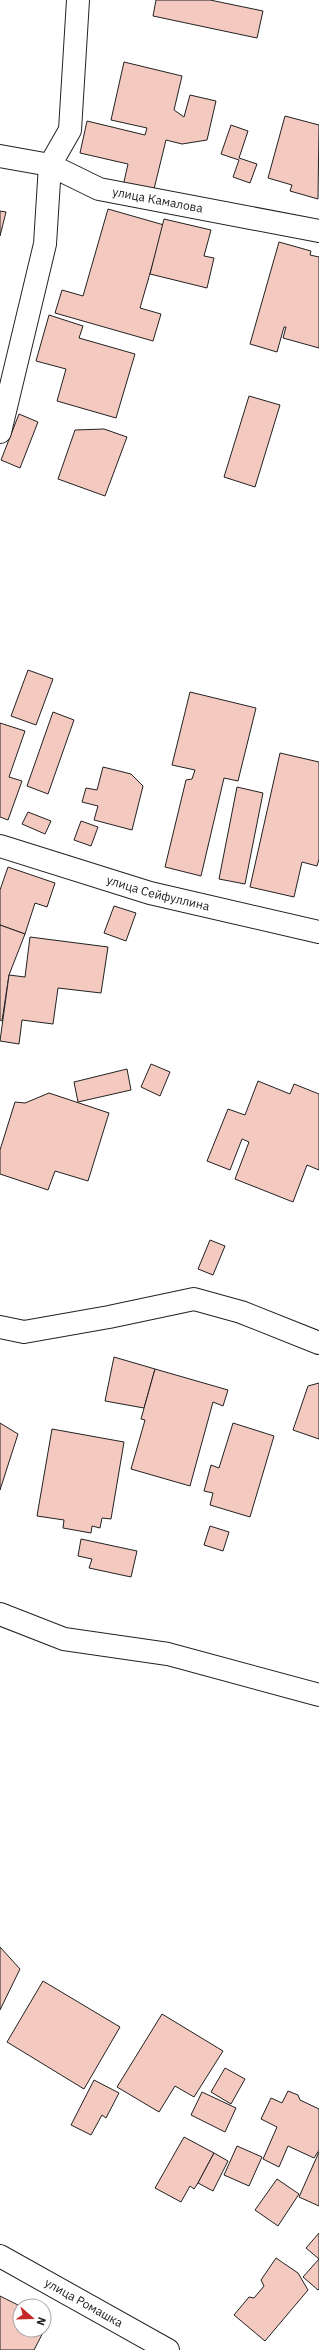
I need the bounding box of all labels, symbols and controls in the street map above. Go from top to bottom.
street label: улица Камалова [111,184,205,216]
street label: улица Сейфуллина [105,872,212,914]
street label: улица Ромашка [42,2275,126,2331]
north arrow [12,2298,52,2338]
text: N [33,2315,49,2328]

